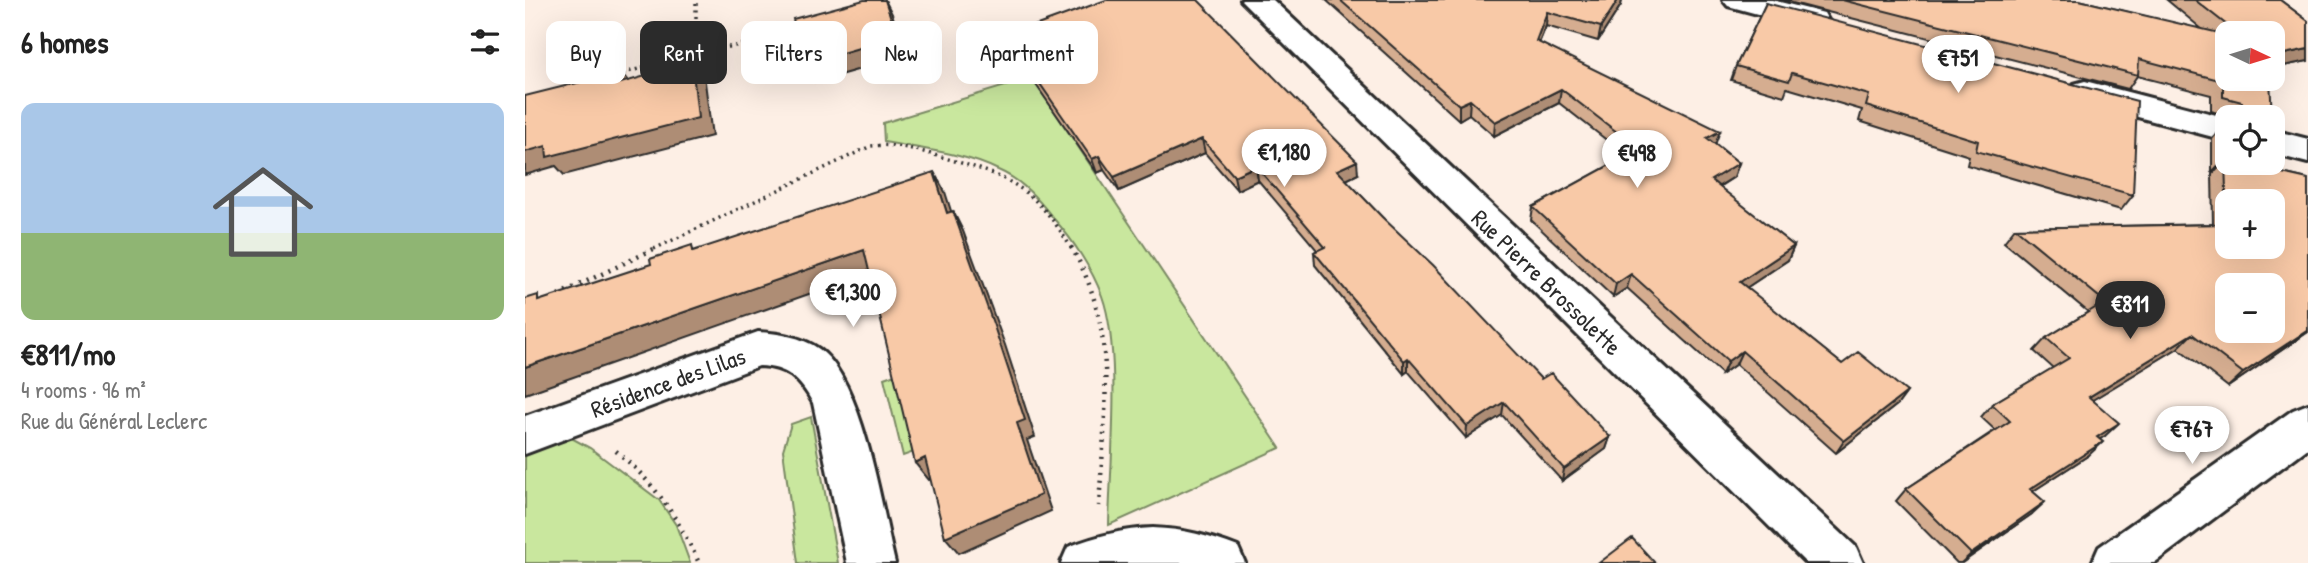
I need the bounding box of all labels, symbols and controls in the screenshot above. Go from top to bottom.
chip: Buy [546,21,626,84]
chip: Rent [640,21,727,84]
chip: Filters [741,21,847,84]
chip: New [861,21,942,84]
chip: Apartment [956,21,1098,84]
north arrow [2215,21,2285,91]
map controls [2215,21,2285,343]
text: 6 homes [21,22,108,62]
icon: filters [466,23,504,61]
pin: €751 [1917,36,1999,95]
text: €751 [1938,42,1978,73]
button: locate [2215,105,2285,175]
pin: €1,180 [1227,130,1341,189]
pin: €498 [1596,130,1678,190]
text: €1,180 [1258,136,1310,167]
text: €498 [1618,137,1656,168]
icon: home [200,149,326,275]
button: + [2215,189,2285,259]
street label: Rue Pierre Brossolette [1465,202,1629,362]
pin: €1,300 [796,270,910,329]
button: − [2215,273,2285,343]
text: €1,300 [826,276,880,307]
pin: €811 [2089,282,2171,341]
text: €811 [2111,288,2149,319]
text: €811/mo [21,334,115,374]
street label: Résidence des Lilas [586,339,750,425]
text: 4 rooms · 96 m² [21,374,146,405]
text: Rue du Général Leclerc [21,405,207,436]
pin: €767 [2151,406,2233,466]
text: €767 [2170,413,2214,444]

